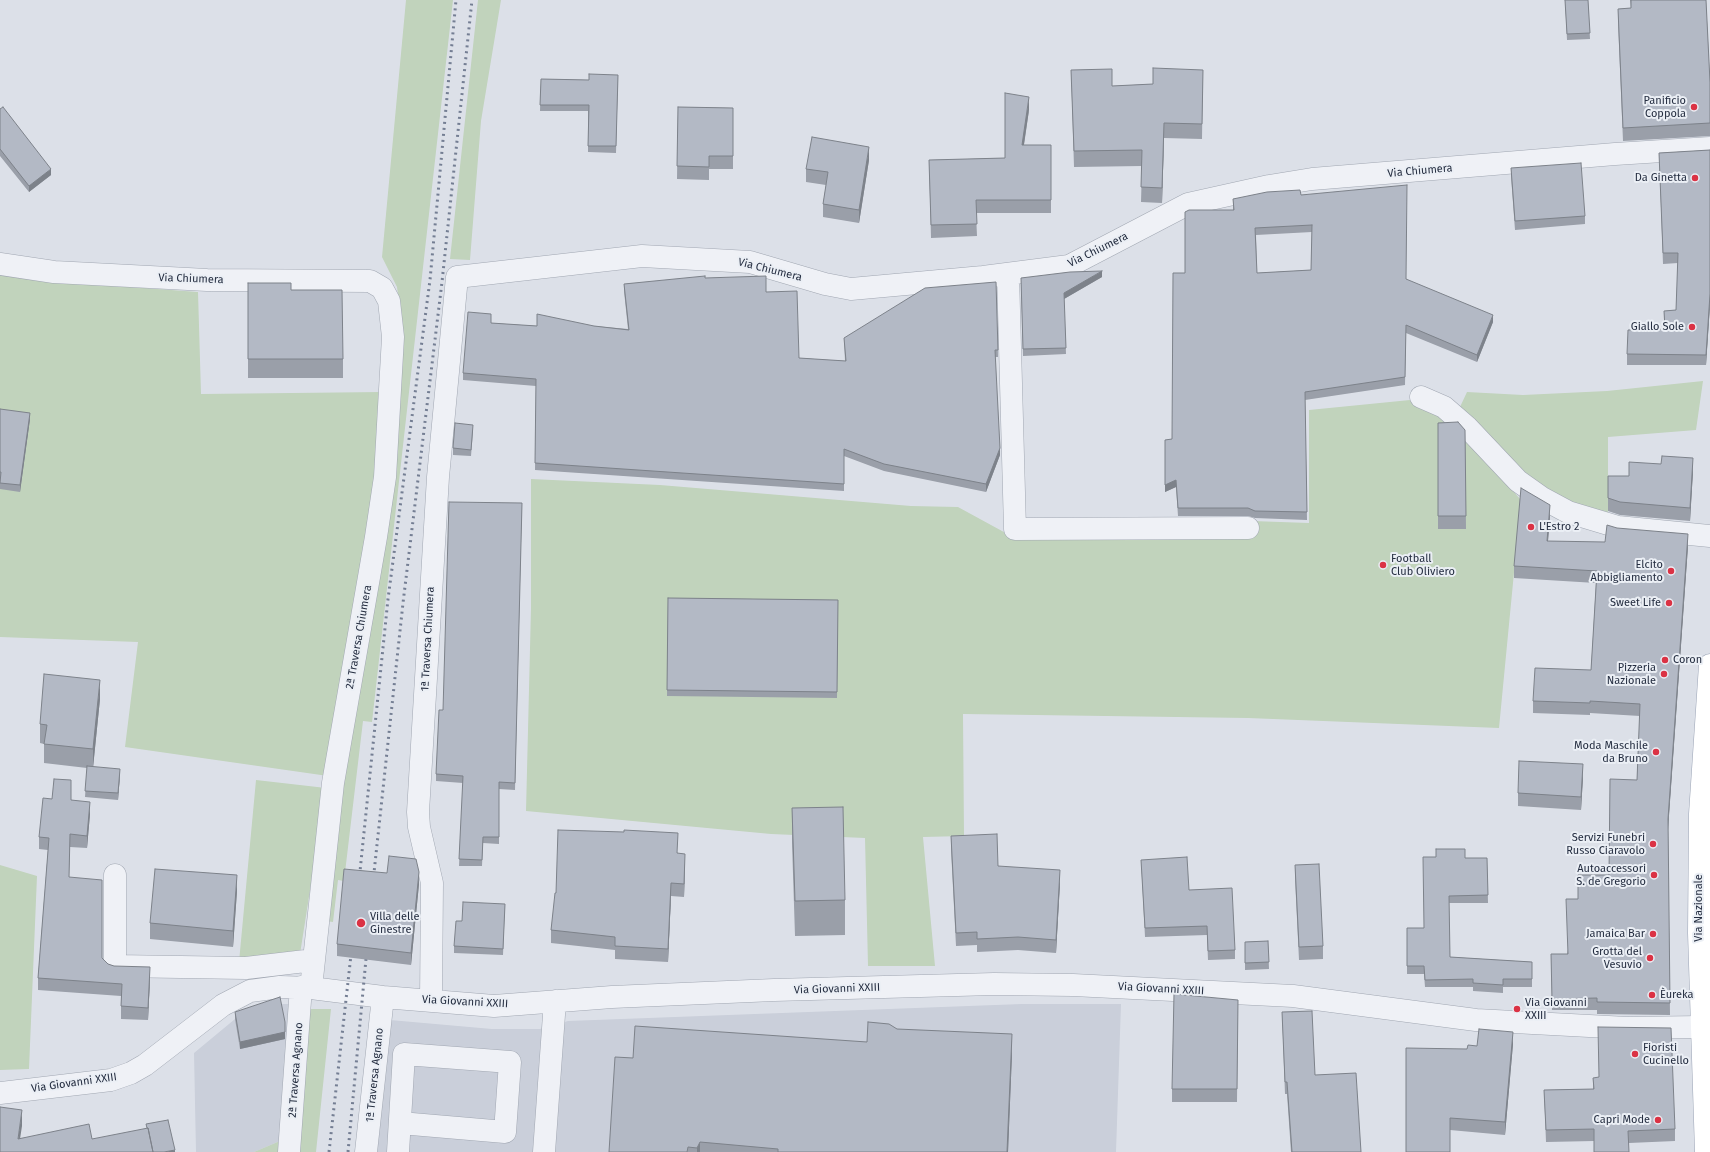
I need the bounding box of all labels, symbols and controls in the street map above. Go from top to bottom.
place label: Panificio Coppola [1644,94,1686,120]
marker: Panificio Coppola [1689,102,1699,112]
street label: Via Chiumera [1387,162,1453,180]
place label: Da Ginetta [1635,171,1687,185]
marker: Da Ginetta [1690,173,1700,183]
street label: Via Chiumera [1066,230,1130,270]
street label: Via Chiumera [737,256,803,284]
street label: Via Chiumera [158,271,224,287]
place label: Giallo Sole [1631,320,1684,334]
marker: Giallo Sole [1687,322,1697,332]
place label: L'Estro 2 [1539,520,1579,534]
marker: L'Estro 2 [1526,522,1536,532]
place label: Football Club Oliviero [1391,552,1455,578]
place label: Elcito Abbigliamento [1590,558,1663,584]
marker: Football Club Oliviero [1378,560,1388,570]
marker: Elcito Abbigliamento [1666,566,1676,576]
street label: 2ª Traversa Chiumera [343,584,375,690]
street label: 1ª Traversa Chiumera [419,586,437,692]
place label: Sweet Life [1610,596,1661,610]
marker: Sweet Life [1664,598,1674,608]
place label: Coron [1673,653,1702,667]
marker: Coron [1660,655,1670,665]
place label: Pizzeria Nazionale [1607,661,1656,687]
marker: Pizzeria Nazionale [1659,669,1669,679]
place label: Moda Maschile da Bruno [1574,739,1648,765]
marker: Moda Maschile da Bruno [1651,747,1661,757]
place label: Servizi Funebri Russo Ciaravolo [1566,831,1645,857]
marker: Servizi Funebri Russo Ciaravolo [1648,839,1658,849]
place label: Autoaccessori S. de Gregorio [1576,862,1646,888]
marker: Autoaccessori S. de Gregorio [1649,870,1659,880]
street label: Via Nazionale [1692,874,1706,942]
place label: Villa delle Ginestre [370,910,419,936]
marker: Villa delle Ginestre [355,917,367,929]
place label: Jamaica Bar [1586,927,1645,941]
marker: Jamaica Bar [1648,929,1658,939]
place label: Grotta del Vesuvio [1592,945,1642,971]
marker: Grotta del Vesuvio [1645,953,1655,963]
street label: Via Giovanni XXIII [1118,980,1204,998]
street label: Via Giovanni XXIII [794,981,880,997]
place label: Èureka [1660,988,1693,1002]
marker: Èureka [1647,990,1657,1000]
street label: Via Giovanni XXIII [422,993,508,1011]
place label: Via Giovanni XXIII [1525,996,1587,1022]
marker: Via Giovanni XXIII [1512,1004,1522,1014]
street label: 2ª Traversa Agnano [286,1022,306,1118]
street label: 1ª Traversa Agnano [363,1027,387,1123]
place label: Fioristi Cucinello [1643,1041,1689,1067]
marker: Fioristi Cucinello [1630,1049,1640,1059]
street label: Via Giovanni XXIII [30,1070,118,1096]
place label: Capri Mode [1594,1113,1650,1127]
marker: Capri Mode [1653,1115,1663,1125]

